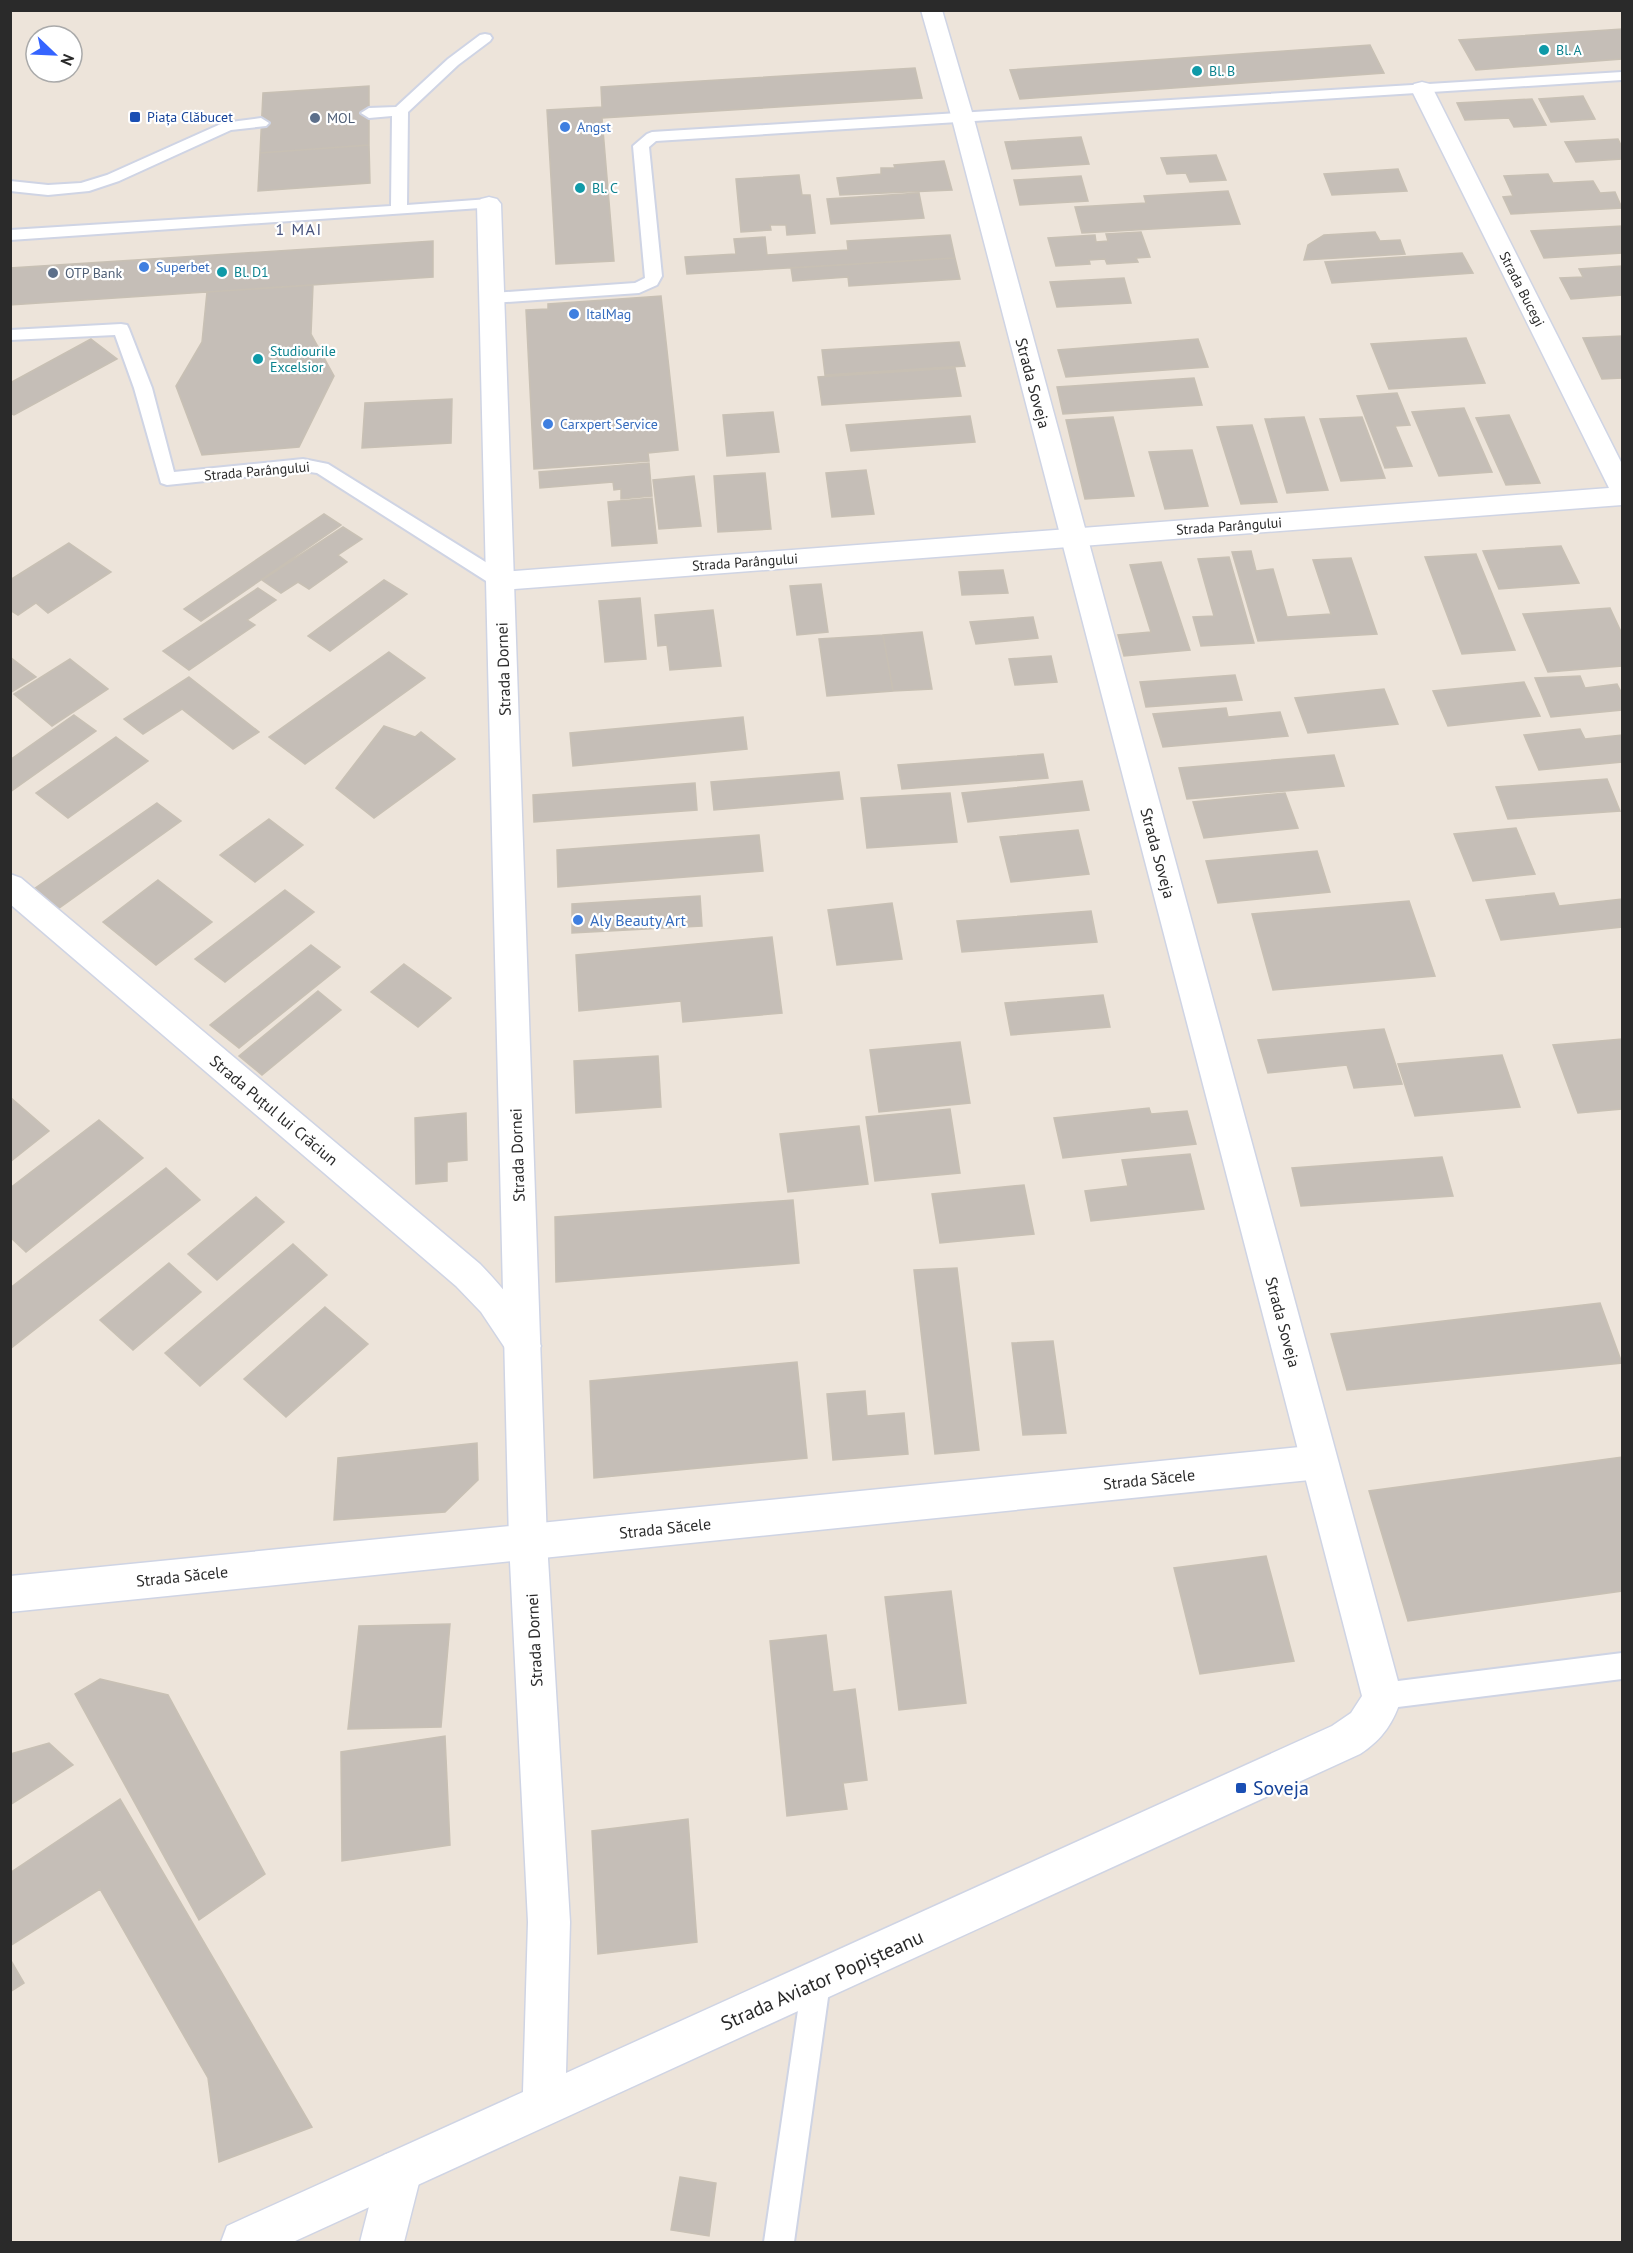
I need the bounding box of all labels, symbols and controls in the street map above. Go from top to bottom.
north arrow [24,24,84,84]
place label: Bl. A [1556,41,1582,59]
marker: Bl. A [1537,43,1551,57]
text: N [57,51,79,69]
place label: Bl. B [1209,62,1235,80]
marker: Bl. B [1190,64,1204,78]
place label: Piața Clăbucet [147,108,233,126]
place label: MOL [327,109,355,127]
marker: Piața Clăbucet [128,110,142,124]
marker: MOL [308,111,322,125]
place label: Angst [577,118,611,136]
marker: Angst [558,120,572,134]
place label: Bl. C [592,179,618,197]
marker: Bl. C [573,181,587,195]
district label: 1 MAI [275,219,323,239]
street label: Strada Bucegi [1495,248,1549,330]
place label: Superbet [156,258,210,276]
marker: Superbet [137,260,151,274]
place label: Bl. D1 [234,263,269,281]
place label: OTP Bank [65,264,122,282]
marker: Bl. D1 [215,265,229,279]
marker: OTP Bank [46,266,60,280]
place label: ItalMag [586,305,631,323]
marker: ItalMag [567,307,581,321]
street label: Strada Soveja [1011,336,1055,430]
place label: Studiourile Excelsior [270,342,336,376]
marker: Studiourile Excelsior [251,352,265,366]
place label: Carxpert Service [560,415,658,433]
marker: Carxpert Service [541,417,555,431]
street label: Strada Parângului [203,457,311,485]
street label: Strada Parângului [1175,513,1283,539]
street label: Strada Parângului [691,549,799,575]
street label: Strada Dornei [491,622,515,716]
street label: Strada Soveja [1136,806,1180,900]
place label: Aly Beauty Art [590,910,687,930]
marker: Aly Beauty Art [571,913,585,927]
street label: Strada Puțul lui Crăciun [206,1051,342,1169]
street label: Strada Dornei [505,1108,529,1202]
street label: Strada Soveja [1261,1275,1305,1369]
street label: Strada Săcele [1102,1464,1196,1494]
street label: Strada Săcele [618,1513,712,1543]
street label: Strada Săcele [135,1561,229,1591]
street label: Strada Dornei [522,1593,546,1687]
place label: Soveja [1253,1775,1309,1801]
marker: Soveja [1234,1781,1248,1795]
street label: Strada Aviator Popișteanu [717,1924,927,2036]

